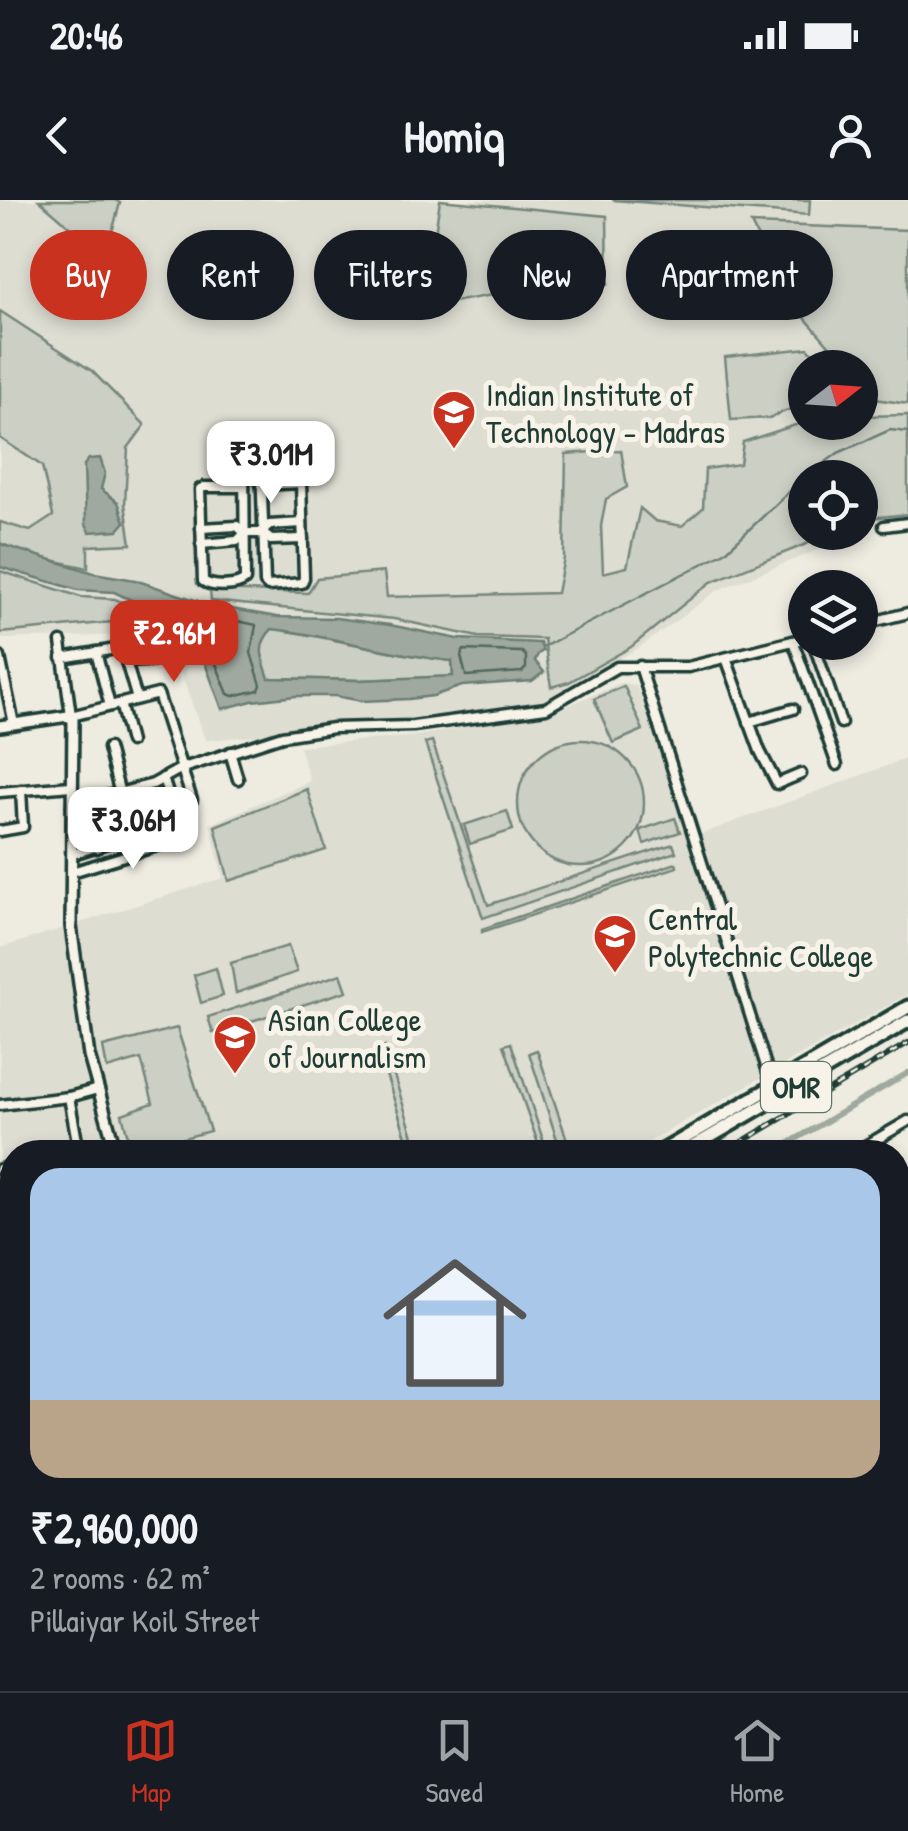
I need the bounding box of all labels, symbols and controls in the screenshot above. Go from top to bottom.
text: 20:46 [50,9,123,61]
text: Homiq [404,105,504,166]
icon: back [30,108,85,163]
icon: person [823,108,878,163]
chip: Buy [30,230,147,320]
chip: Rent [167,230,294,320]
chip: Filters [314,230,467,320]
chip: New [487,230,606,320]
chip: Apartment [626,230,833,320]
north arrow [788,350,878,440]
map controls [788,350,878,660]
place label: Indian Institute of Technology - Madras [486,373,725,453]
school or university icon: Indian Institute of Technology - Madras [431,389,477,450]
pin: ₹3.01M [190,421,352,506]
text: ₹3.01M [229,432,313,475]
button: locate [788,460,878,550]
button: layers [788,570,878,660]
pin: ₹2.96M [93,600,255,685]
text: ₹2.96M [132,611,216,654]
pin: ₹3.06M [52,787,214,872]
text: ₹3.06M [90,798,176,841]
place label: Central Polytechnic College [648,897,874,977]
school or university icon: Central Polytechnic College [592,913,638,974]
place label: Asian College of Journalism [268,998,426,1078]
school or university icon: Asian College of Journalism [212,1014,258,1075]
road number: OMR [761,1062,831,1112]
icon: home [365,1233,545,1413]
text: ₹2,960,000 [30,1499,198,1556]
text: 2 rooms · 62 m² [30,1556,210,1599]
text: Pillaiyar Koil Street [30,1599,259,1642]
tab: Map [123,1713,178,1811]
tab: Saved [425,1713,483,1811]
tab: Home [730,1713,785,1811]

